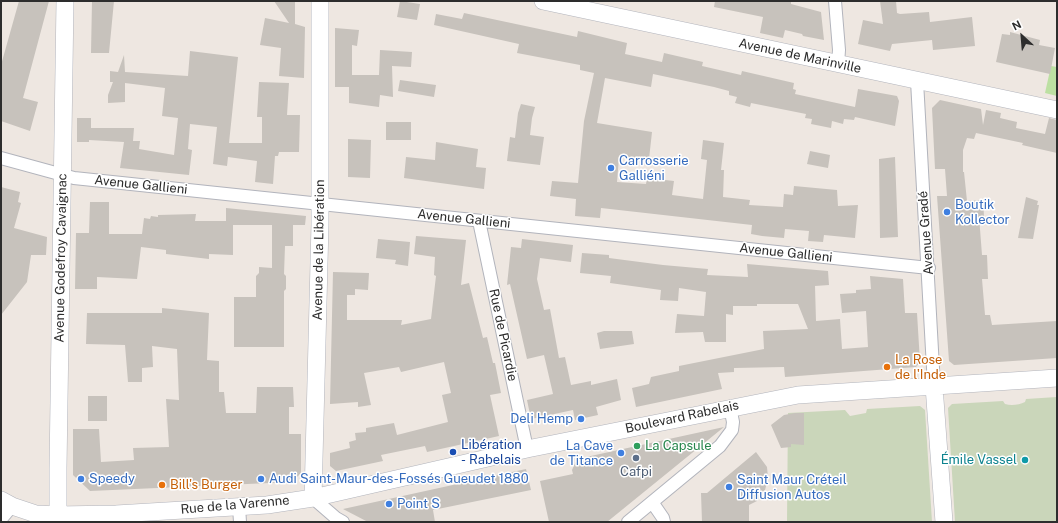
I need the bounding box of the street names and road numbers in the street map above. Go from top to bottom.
street label: Avenue de Marinville [737,35,863,77]
street label: Avenue Gallieni [94,172,188,198]
street label: Avenue Godefroy Cavaignac [52,173,70,343]
street label: Avenue de la Libération [310,179,328,321]
street label: Avenue Gradé [915,190,937,276]
street label: Avenue Gallieni [417,206,511,232]
street label: Avenue Gallieni [739,240,833,266]
street label: Rue de Picardie [486,287,520,383]
street label: Boulevard Rabelais [624,397,740,437]
street label: Rue de la Varenne [180,492,290,518]

